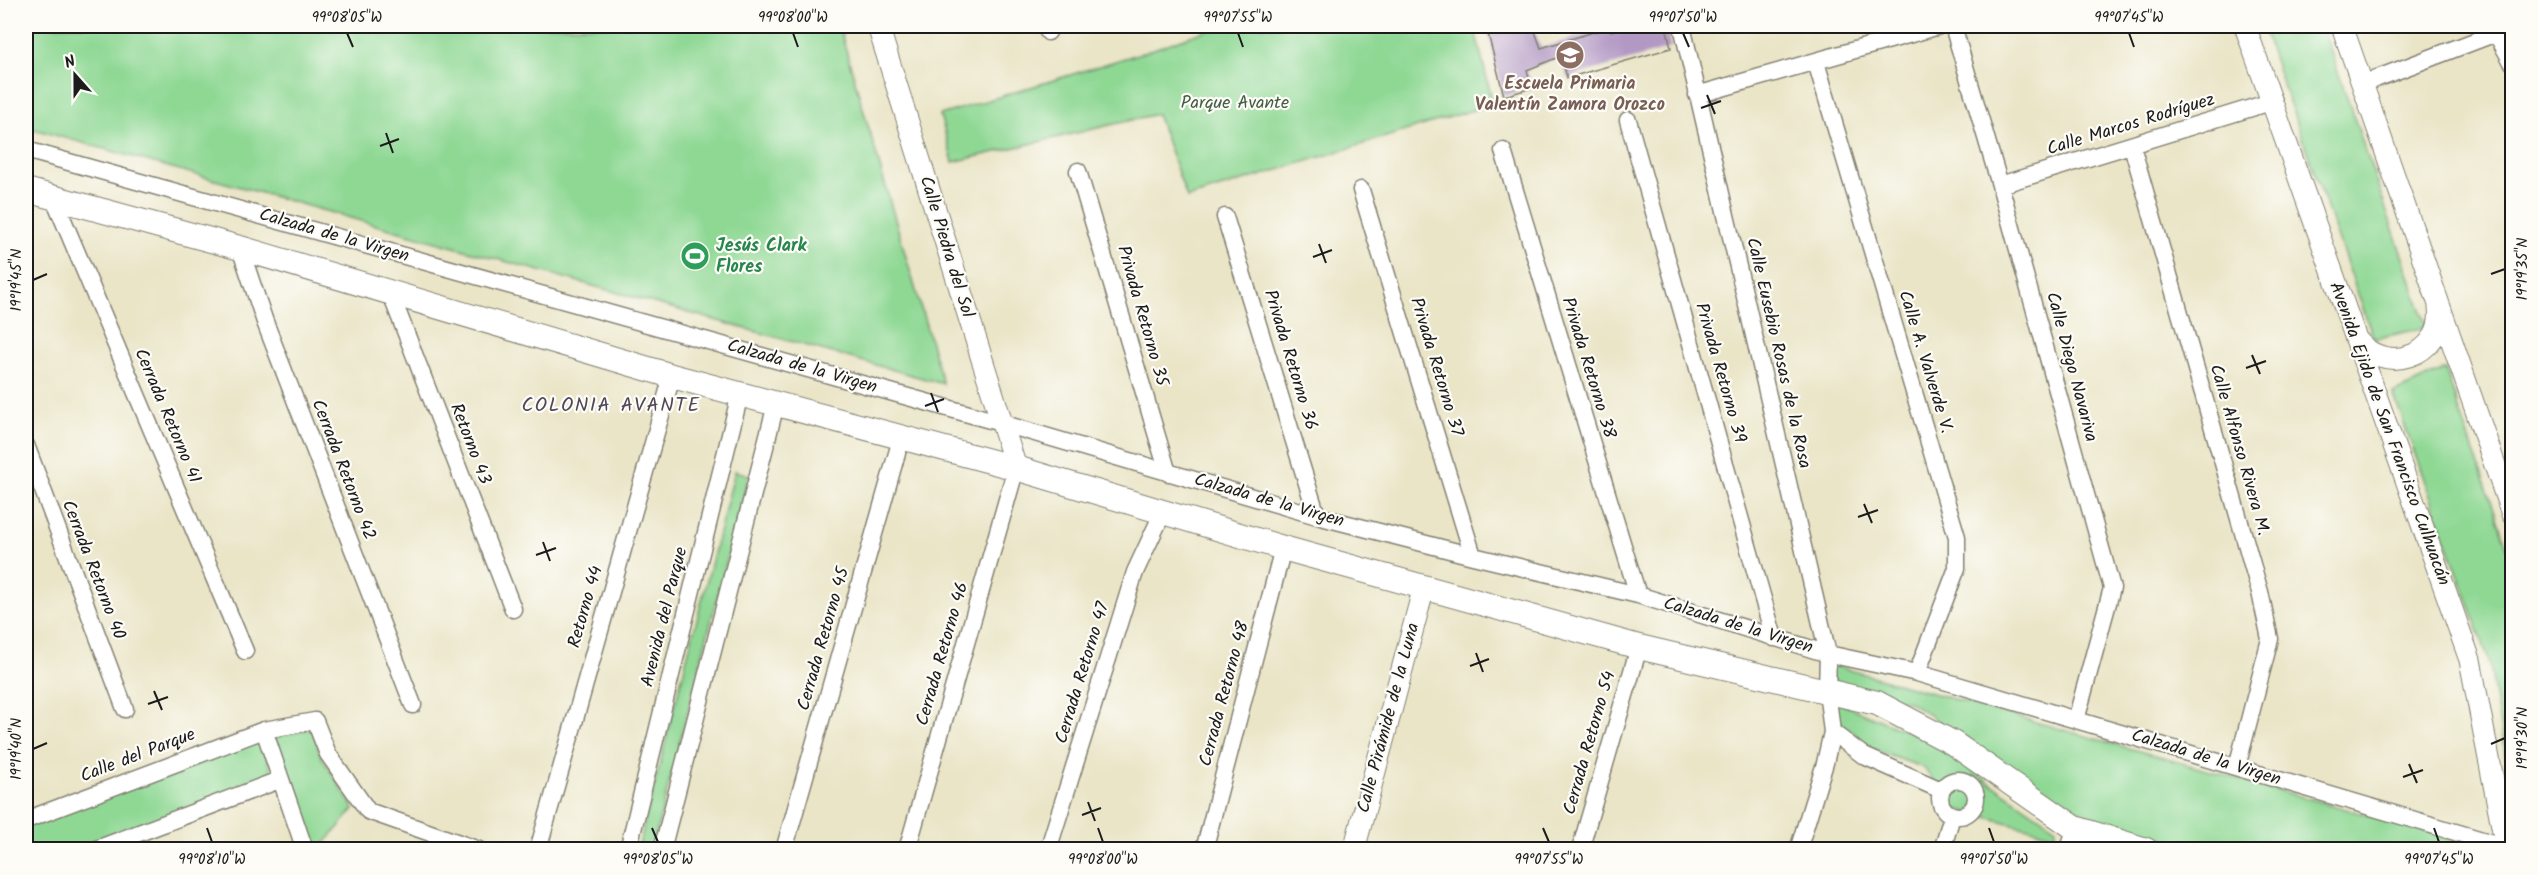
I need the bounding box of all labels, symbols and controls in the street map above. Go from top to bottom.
text: 99°08'05"W [312,6,383,30]
text: 99°08'00"W [758,6,828,30]
text: 99°07'55"W [1203,6,1273,30]
text: 99°07'50"W [1649,6,1718,30]
text: 99°07'45"W [2094,6,2164,30]
school or university icon: Escuela Primaria Valentín Zamora Orozco [1554,39,1586,71]
north arrow [45,45,105,105]
text: N [61,49,79,76]
place label: Escuela Primaria Valentín Zamora Orozco [1475,70,1665,120]
street label: Calle Marcos Rodríguez [2043,86,2219,164]
park label: Parque Avante [1181,89,1289,118]
street label: Calle Piedra del Sol [911,172,982,322]
street label: Calzada de la Virgen [255,201,413,271]
place label: Jesús Clark Flores [716,232,807,282]
street label: Calle Eusebio Rosas de la Rosa [1737,235,1819,471]
text: 19°19'35"N [2511,237,2535,301]
sports icon: Jesús Clark Flores [679,240,711,272]
street label: Privada Retorno 35 [1108,242,1176,391]
text: 19°19'45"N [5,249,29,311]
street label: Avenida Ejido de San Francisco Culhuacán [2320,278,2458,590]
street label: Privada Retorno 36 [1255,286,1325,434]
street label: Calle A. Valverde V. [1889,287,1961,437]
street label: Calle Diego Navariva [2037,289,2105,445]
street label: Privada Retorno 37 [1401,294,1471,441]
street label: Privada Retorno 38 [1553,294,1623,442]
street label: Privada Retorno 39 [1686,300,1754,447]
street label: Calzada de la Virgen [723,332,881,402]
street label: Cerrada Retorno 41 [125,344,209,488]
street label: Calle Alfonso Rivera M. [2201,361,2277,539]
district label: COLONIA AVANTE [521,390,701,422]
street label: Cerrada Retorno 42 [303,395,383,545]
street label: Retorno 43 [441,399,499,489]
street label: Calzada de la Virgen [1190,466,1348,536]
street label: Cerrada Retorno 40 [53,496,133,644]
street label: Avenida del Parque [634,544,696,690]
street label: Retorno 44 [560,562,612,652]
street label: Cerrada Retorno 45 [790,563,859,714]
street label: Cerrada Retorno 46 [909,579,977,729]
street label: Calzada de la Virgen [1660,589,1816,663]
street label: Cerrada Retorno 47 [1048,598,1119,747]
street label: Cerrada Retorno 48 [1192,618,1258,770]
street label: Calle Pirámide de la Luna [1350,620,1428,816]
street label: Cerrada Retorno 54 [1556,668,1624,818]
text: 19°19'30"N [2511,707,2535,769]
text: 19°19'40"N [5,718,29,780]
street label: Calle del Parque [76,721,200,791]
street label: Calzada de la Virgen [2128,721,2284,795]
text: 99°08'10"W [178,848,246,872]
text: 99°08'05"W [623,848,694,872]
text: 99°08'00"W [1068,848,1138,872]
text: 99°07'55"W [1514,848,1584,872]
text: 99°07'50"W [1960,848,2029,872]
text: 99°07'45"W [2404,848,2474,872]

